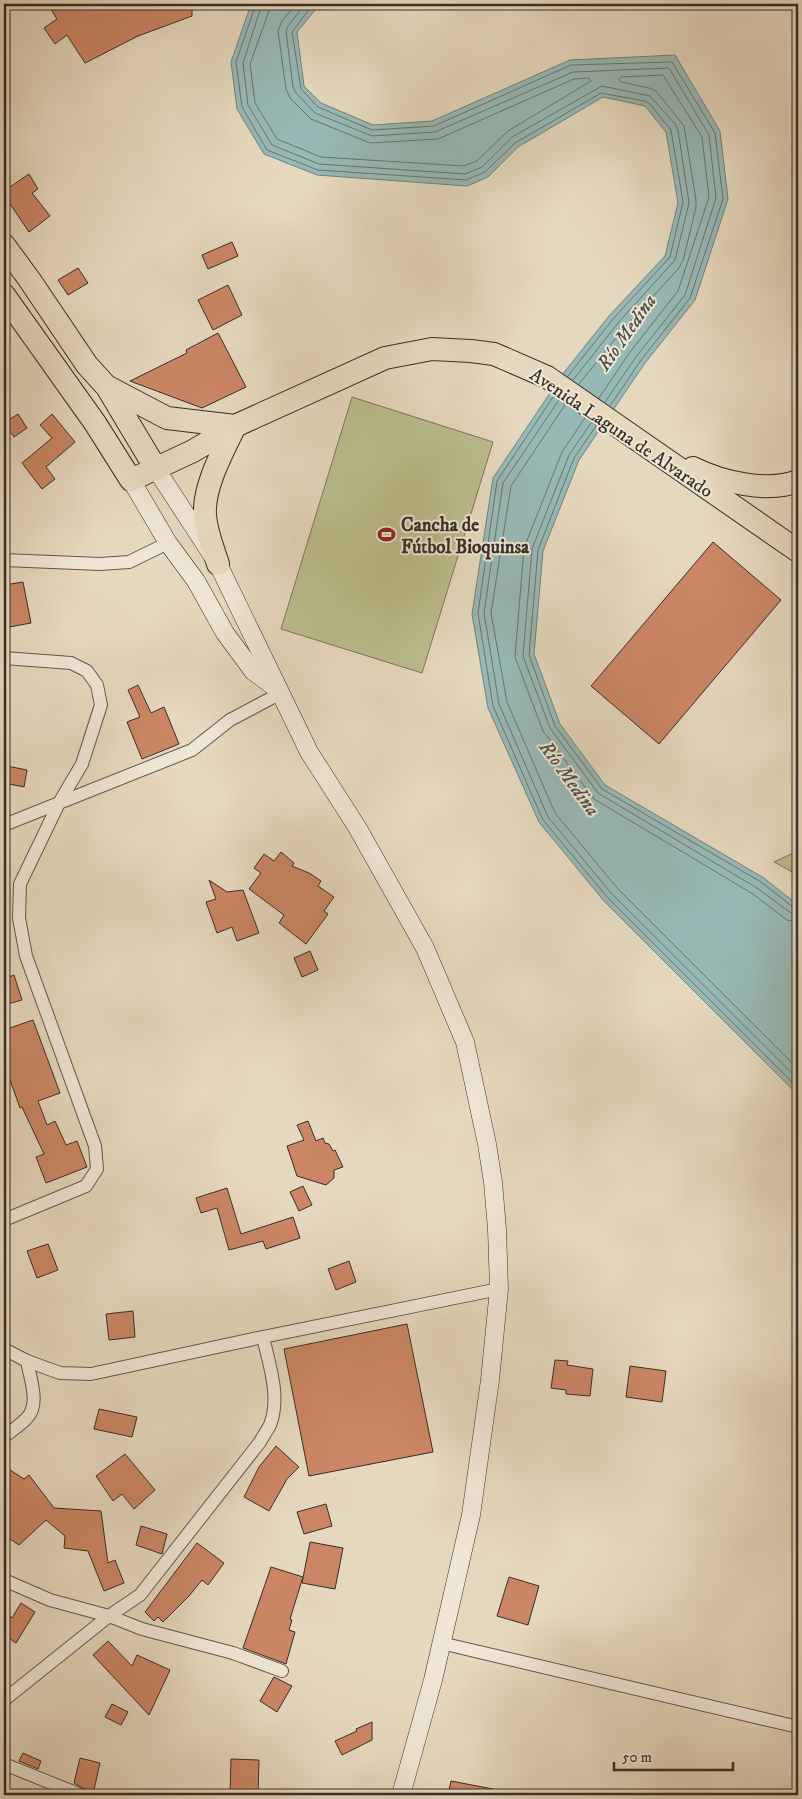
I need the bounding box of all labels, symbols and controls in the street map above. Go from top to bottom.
water label: Río Medina [591,290,663,377]
street label: Avenida Laguna de Alvarado [525,363,717,503]
place label: Cancha de Fútbol Bioquinsa [401,514,530,560]
sports icon: Cancha de Fútbol Bioquinsa [377,525,397,545]
water label: Río Medina [532,735,605,822]
scale bar [614,1739,733,1771]
text: 50 m [622,1748,652,1767]

